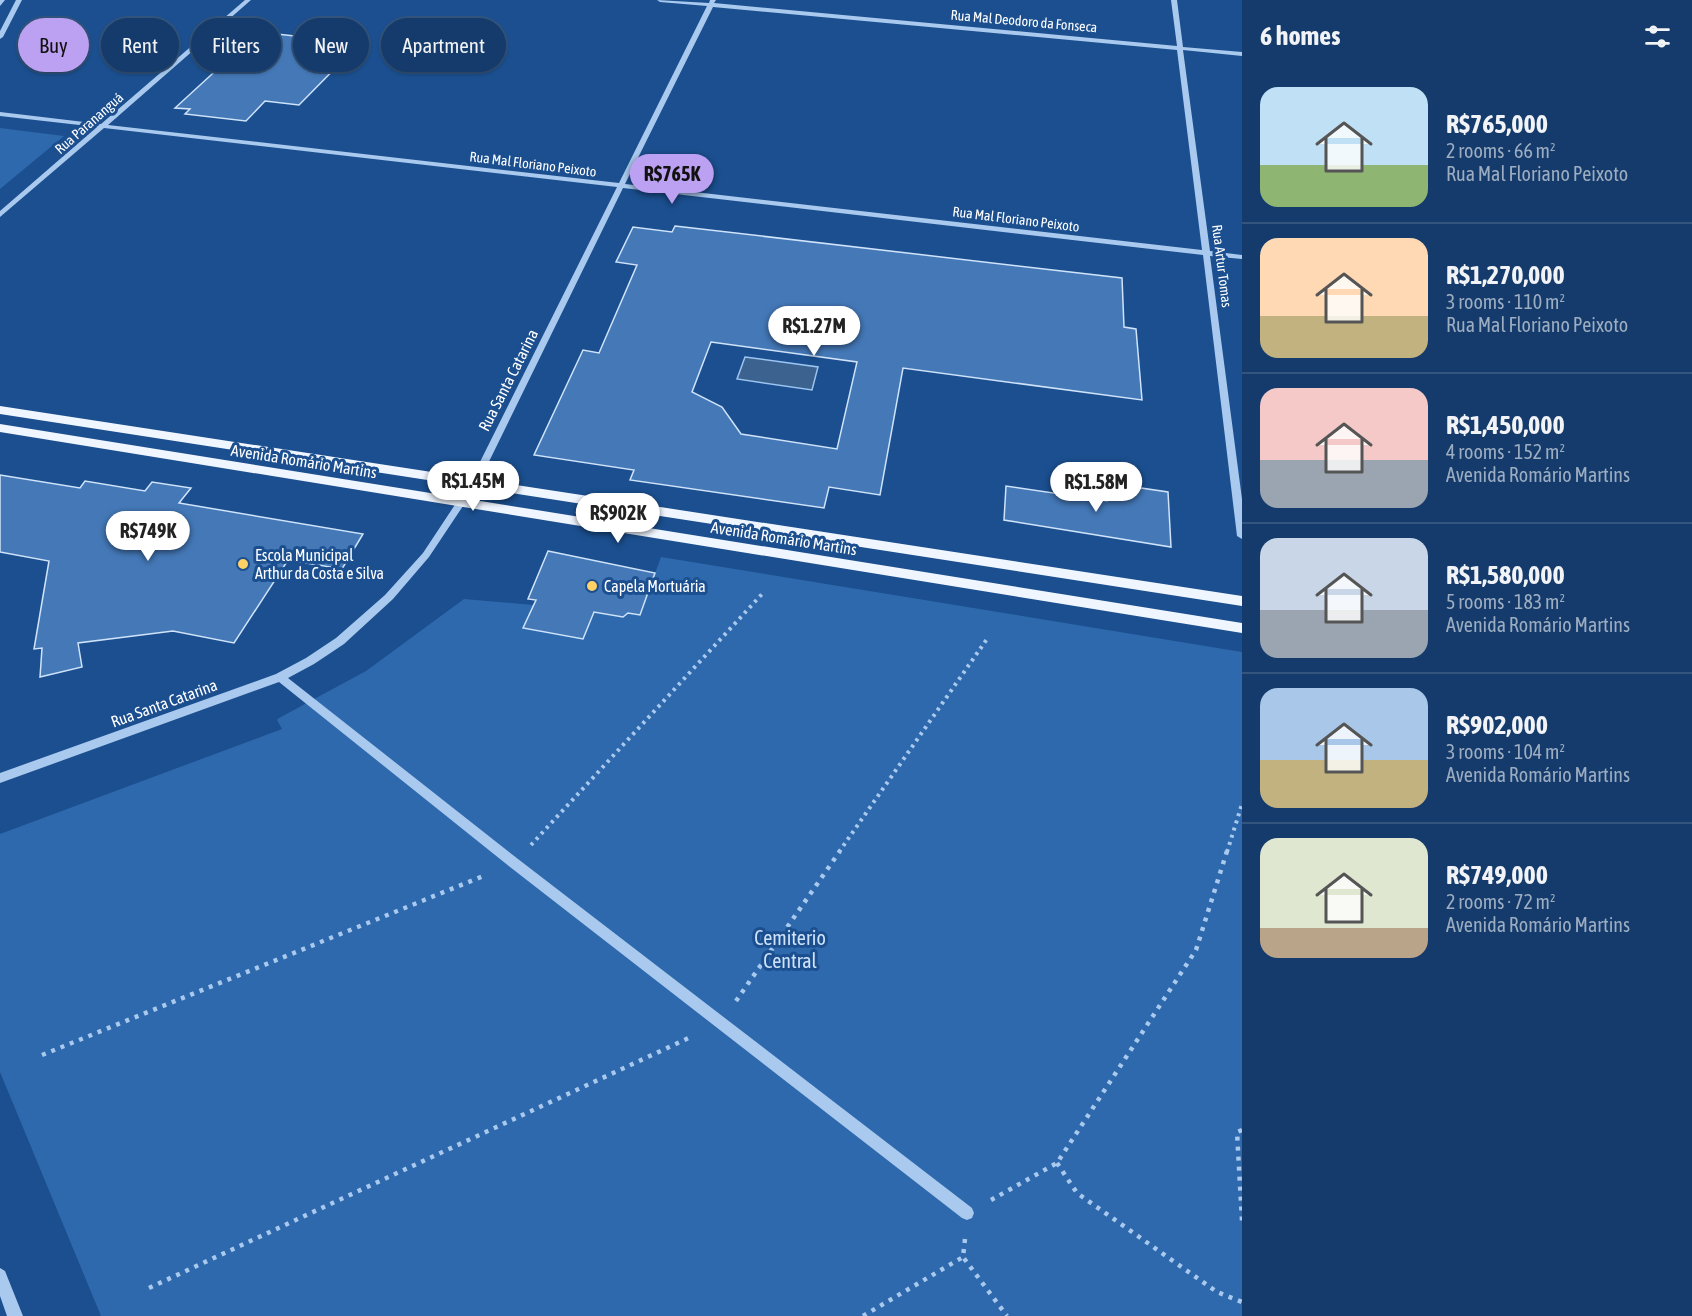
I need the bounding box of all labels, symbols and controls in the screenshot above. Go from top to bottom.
street label: Rua Mal Deodoro da Fonseca [950,7,1098,35]
chip: Buy [18,18,89,72]
chip: Rent [101,18,179,72]
chip: Filters [191,18,281,72]
chip: New [293,18,369,72]
chip: Apartment [381,18,506,72]
icon: filters [1641,20,1674,53]
text: 6 homes [1260,21,1340,51]
street label: Rua Parananguá [52,89,126,157]
text: R$765,000 [1446,109,1548,139]
icon: home [1308,111,1380,183]
text: 2 rooms · 66 m² [1446,139,1556,162]
street label: Rua Mal Floriano Peixoto [469,148,597,180]
pin: R$765K [623,154,721,205]
text: R$765K [644,162,700,185]
text: Rua Mal Floriano Peixoto [1446,162,1628,185]
street label: Rua Mal Floriano Peixoto [952,203,1080,235]
street label: Rua Artur Tomas [1209,224,1235,308]
text: R$1,270,000 [1446,260,1565,290]
icon: home [1308,262,1380,334]
text: 3 rooms · 110 m² [1446,290,1565,313]
pin: R$1.27M [759,306,869,357]
text: Rua Mal Floriano Peixoto [1446,313,1628,336]
text: R$1.27M [782,314,846,337]
street label: Rua Santa Catarina [475,326,541,434]
text: R$1,450,000 [1446,410,1565,440]
icon: home [1308,412,1380,484]
text: 4 rooms · 152 m² [1446,440,1565,463]
street label: Avenida Romário Martins [230,441,378,481]
pin: R$1.45M [418,461,528,512]
pin: R$1.58M [1041,462,1151,513]
text: Avenida Romário Martins [1446,463,1630,486]
text: R$1.45M [441,469,505,492]
text: R$1.58M [1064,470,1128,493]
pin: R$902K [569,493,667,544]
text: R$902K [590,501,646,524]
pin: R$749K [99,511,197,562]
street label: Avenida Romário Martins [710,518,858,558]
text: R$749K [120,519,176,542]
place label: Escola Municipal Arthur da Costa e Silva [255,546,384,582]
marker: Escola Municipal Arthur da Costa e Silva [236,557,250,571]
text: R$1,580,000 [1446,560,1565,590]
icon: home [1308,562,1380,634]
place label: Capela Mortuária [604,577,706,596]
marker: Capela Mortuária [585,579,599,593]
text: 5 rooms · 183 m² [1446,590,1565,613]
text: Avenida Romário Martins [1446,613,1630,636]
street label: Rua Santa Catarina [108,675,220,731]
text: R$902,000 [1446,710,1548,740]
icon: home [1308,712,1380,784]
text: 3 rooms · 104 m² [1446,740,1565,763]
text: Avenida Romário Martins [1446,763,1630,786]
text: R$749,000 [1446,860,1548,890]
icon: home [1308,862,1380,934]
text: 2 rooms · 72 m² [1446,890,1556,913]
text: Avenida Romário Martins [1446,913,1630,936]
park label: Cemiterio Central [754,926,826,972]

